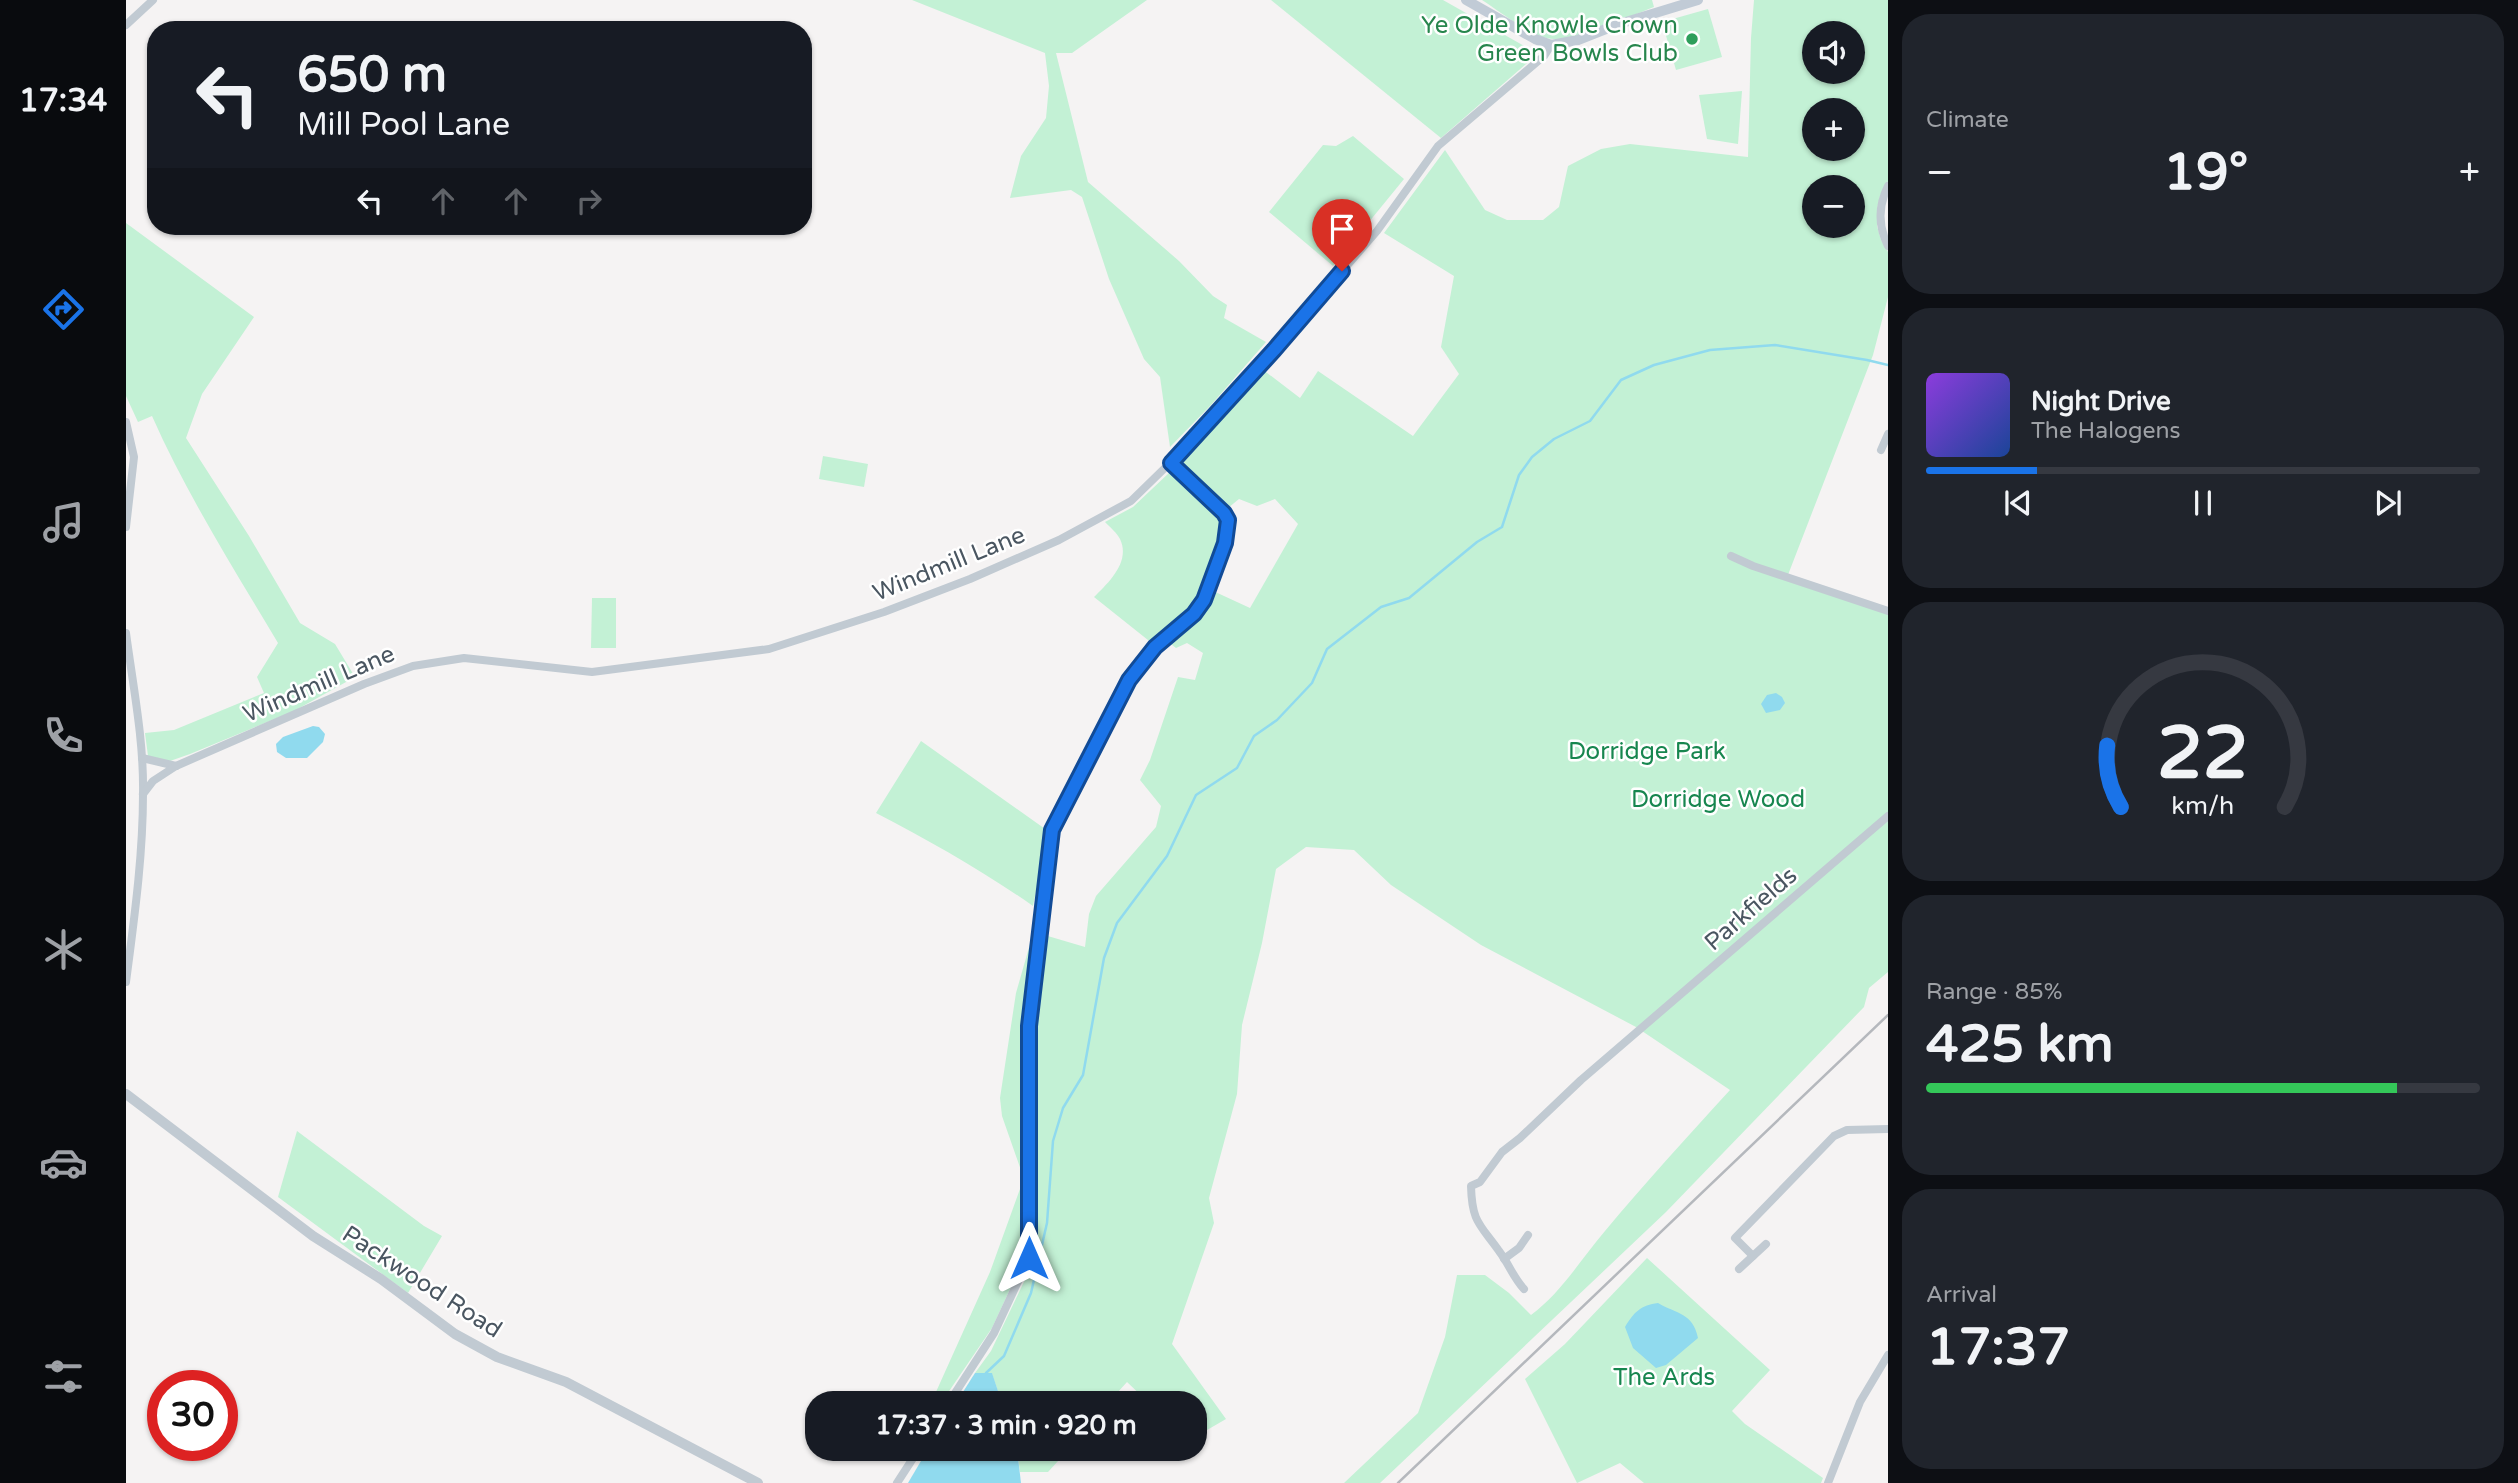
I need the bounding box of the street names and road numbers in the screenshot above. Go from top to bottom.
street label: Windmill Lane [869,520,1029,608]
street label: Windmill Lane [239,639,399,729]
street label: Parkfields [1699,861,1803,957]
street label: Packwood Road [337,1220,507,1344]

